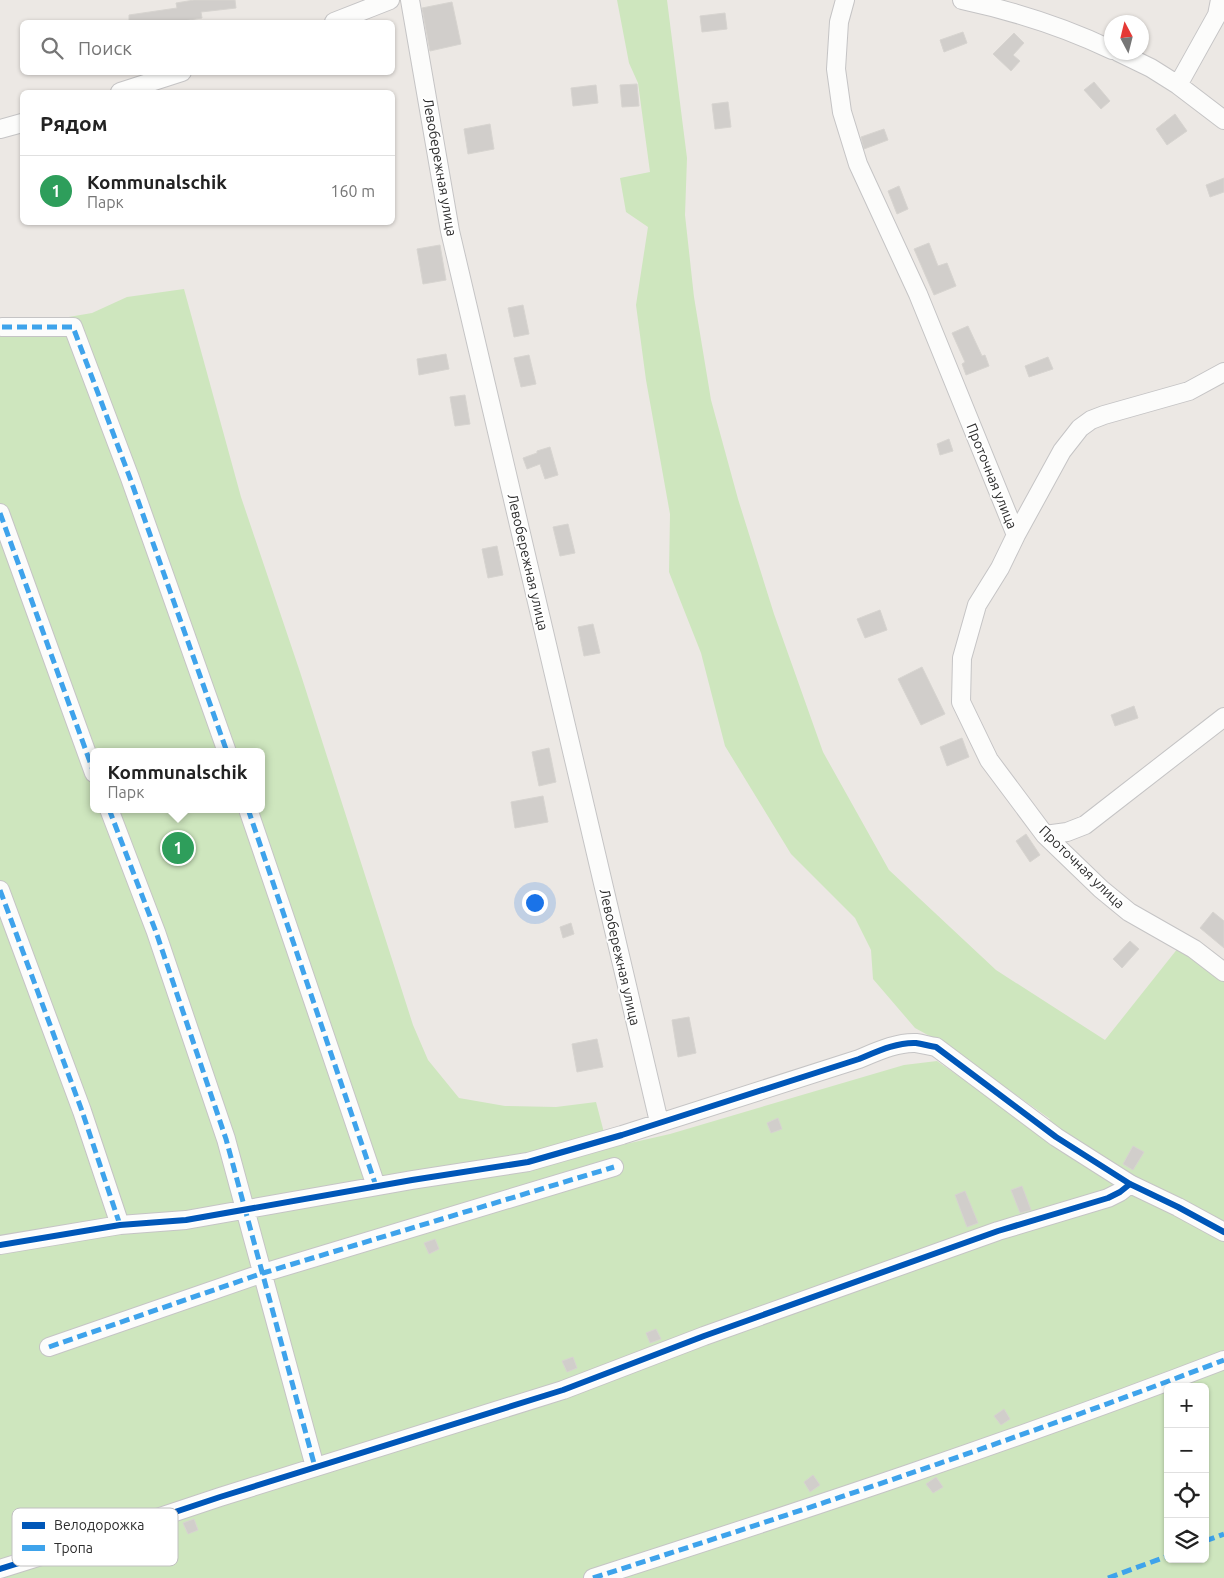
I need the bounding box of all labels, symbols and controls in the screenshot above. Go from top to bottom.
north arrow [1104,15,1149,60]
search box [20,20,395,75]
icon: search [38,34,66,62]
text: Поиск [78,37,132,59]
street label: Левобережная улица [420,97,460,237]
text: Рядом [40,111,108,135]
text: Kommunalschik [87,171,227,193]
text: 1 [51,182,61,200]
text: 160 m [330,182,375,200]
text: Парк [87,193,124,211]
street label: Проточная улица [964,421,1020,531]
street label: Левобережная улица [504,492,552,632]
popup [90,748,265,813]
text: Kommunalschik [108,761,247,783]
text: Парк [108,783,144,801]
street label: Проточная улица [1036,822,1128,912]
pin: 1 [162,829,194,867]
street label: Левобережная улица [596,887,644,1027]
your location [522,890,548,916]
map controls [1164,1383,1209,1563]
button: + [1164,1383,1209,1428]
button: − [1164,1428,1209,1473]
button: locate [1164,1473,1209,1518]
legend [12,1508,178,1566]
text: Велодорожка [54,1517,144,1533]
button: layers [1164,1518,1209,1563]
text: Тропа [54,1540,93,1556]

